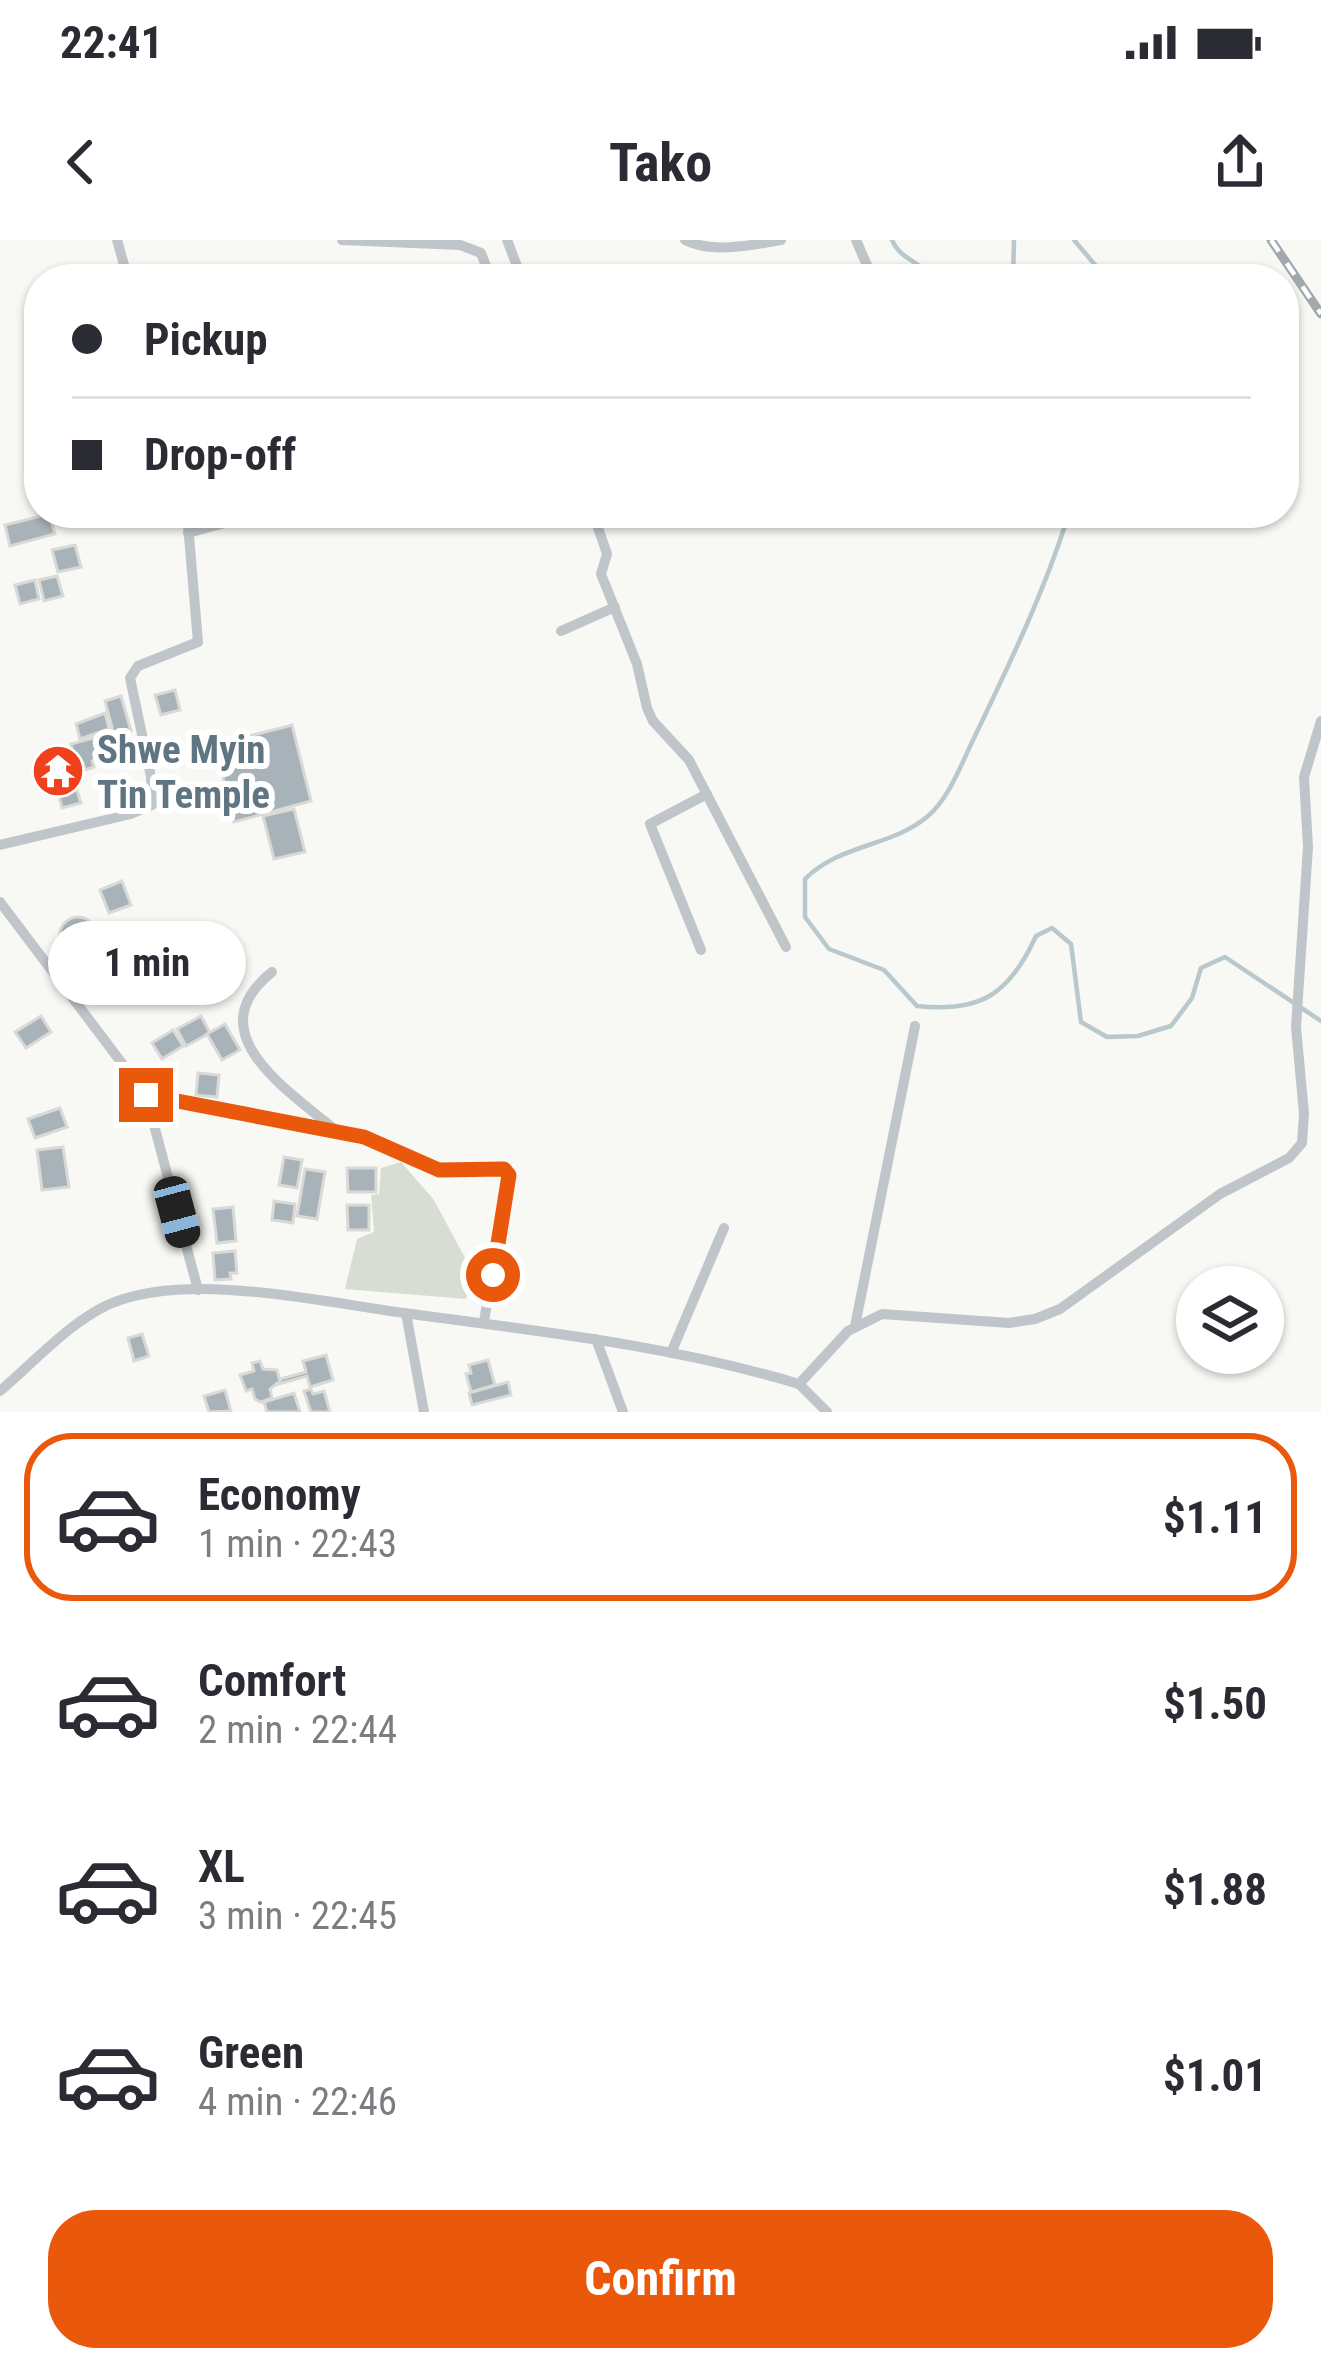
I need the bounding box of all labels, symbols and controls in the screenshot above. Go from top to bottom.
text: 22:41 [60,16,163,69]
icon: back [48,129,114,195]
icon: share [1207,129,1273,195]
text: Tako [609,131,712,194]
text: Pickup [144,313,268,366]
text: Drop-off [144,428,296,481]
place label: Shwe Myin Tin Temple [97,727,270,818]
temple icon: Shwe Myin Tin Temple [30,743,86,799]
callout: 1 min [47,921,245,1005]
text: 1 min [104,940,190,986]
route end [119,1068,173,1122]
car [150,1173,204,1251]
route start [466,1248,520,1302]
map controls [1176,1266,1284,1374]
button: layers [1176,1266,1284,1374]
icon: car [54,1463,162,1571]
text: Economy [198,1468,361,1521]
text: $1.11 [1163,1491,1267,1544]
text: 1 min · 22:43 [198,1521,397,1567]
icon: car [54,1649,162,1757]
text: Comfort [198,1654,346,1707]
text: $1.50 [1163,1677,1267,1730]
text: 2 min · 22:44 [198,1707,397,1753]
icon: car [54,1835,162,1943]
text: XL [198,1840,245,1893]
text: $1.88 [1163,1863,1267,1916]
text: 3 min · 22:45 [198,1893,397,1939]
icon: car [54,2021,162,2129]
text: Green [198,2026,304,2079]
text: $1.01 [1163,2049,1267,2102]
text: 4 min · 22:46 [198,2079,397,2125]
button: Confirm [48,2210,1273,2348]

